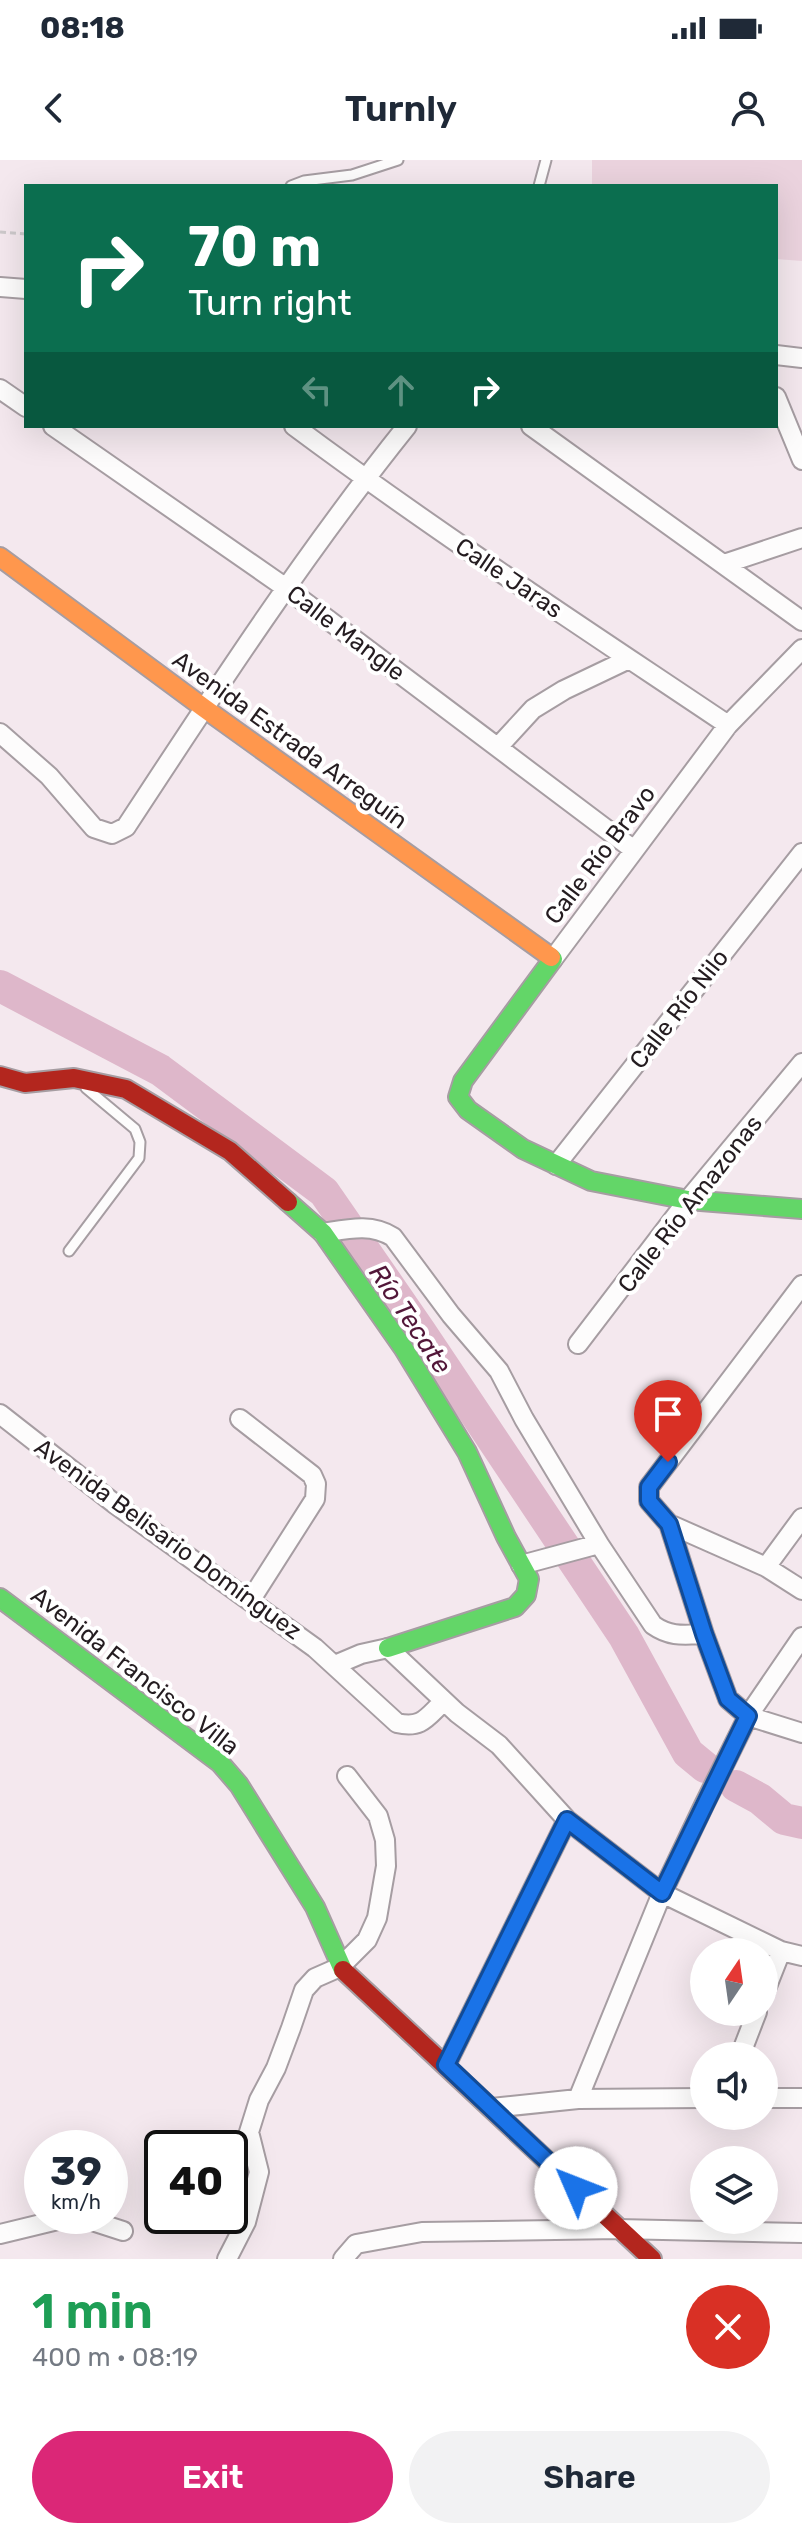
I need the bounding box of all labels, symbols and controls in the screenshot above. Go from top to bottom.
text: 08:18 [40,10,125,46]
icon: back [32,86,76,130]
icon: person [726,86,770,130]
text: Turnly [345,87,457,130]
text: 70 m [188,214,321,280]
icon: right [56,216,160,320]
text: Turn right [188,281,352,324]
icon: left [295,368,339,412]
icon: ahead [379,368,423,412]
icon: right [463,368,507,412]
street label: Calle Jaras [450,532,568,624]
street label: Calle Mangle [281,579,411,687]
street label: Avenida Estrada Arreguín [167,645,413,835]
street label: Calle Río Bravo [539,780,661,930]
street label: Calle Río Nilo [624,944,734,1074]
street label: Calle Río Amazonas [612,1110,768,1298]
water label: Río Tecate [362,1258,458,1380]
pin [634,1380,702,1462]
icon: arrive [646,1392,690,1436]
street label: Avenida Belisario Domínguez [29,1433,307,1645]
street label: Avenida Francisco Villa [26,1581,244,1761]
north arrow [690,1938,778,2026]
map controls [690,1938,778,2234]
button: sound [690,2042,778,2130]
speed limit sign: 40 [144,2130,248,2234]
position arrow [534,2146,618,2230]
button: layers [690,2146,778,2234]
text: 39 [50,2148,102,2195]
text: km/h [51,2190,101,2214]
text: 1 min [32,2283,153,2340]
button: close [686,2285,770,2369]
text: 400 m · 08:19 [32,2342,198,2373]
button: Exit [32,2431,393,2523]
button: Share [409,2431,770,2523]

